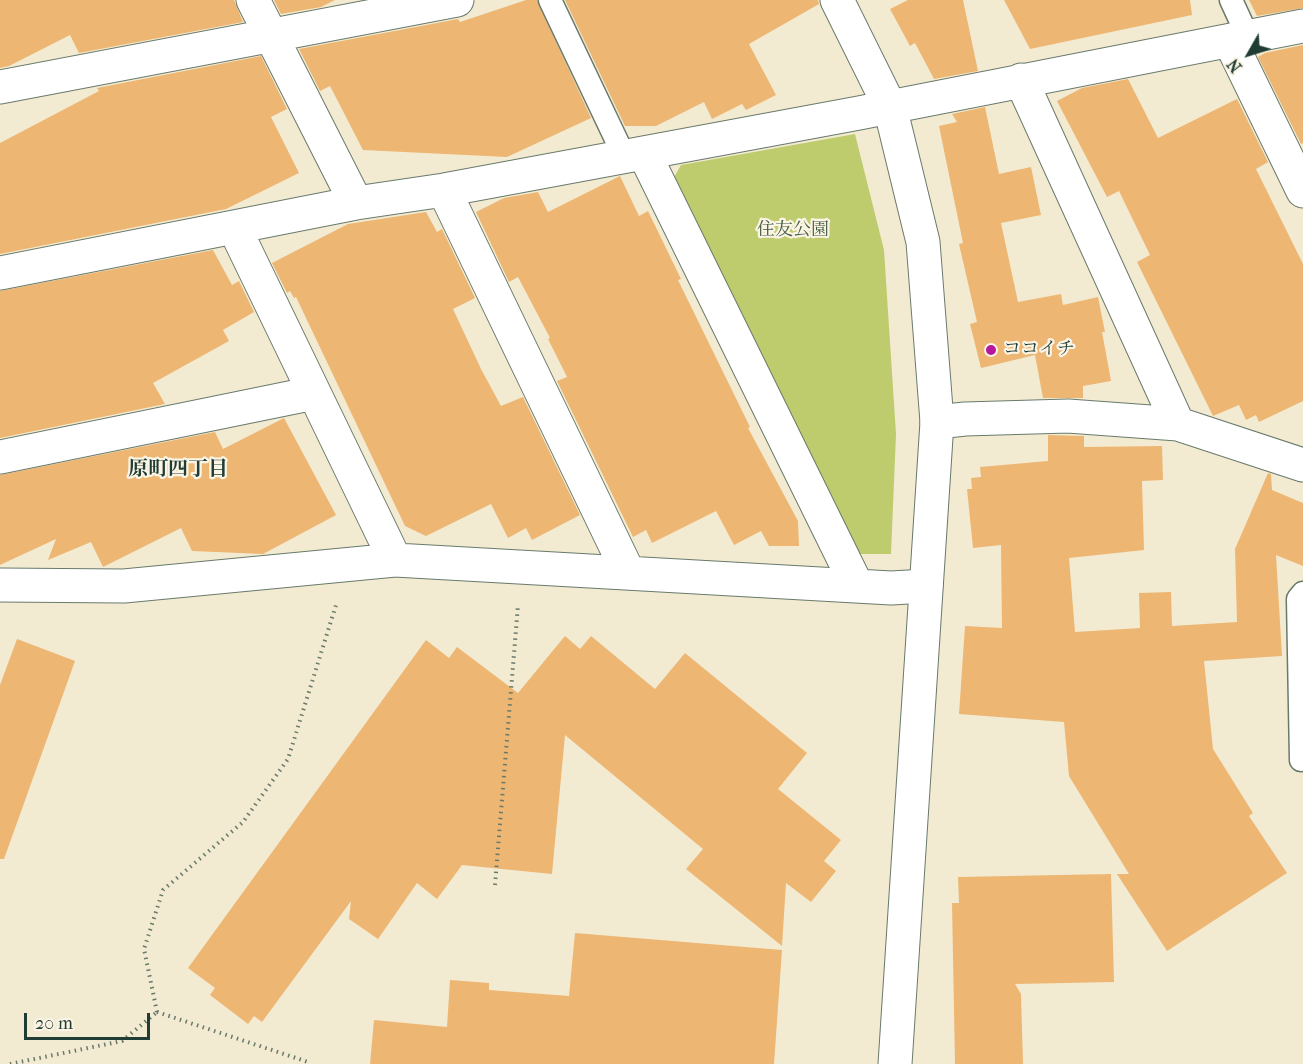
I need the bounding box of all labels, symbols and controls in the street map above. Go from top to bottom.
north arrow [1219,24,1279,84]
text: N [1223,55,1246,76]
park label: 住友公園 [757,220,829,242]
place label: ココイチ [1003,339,1075,361]
marker: ココイチ [984,343,998,357]
district label: 原町四丁目 [128,458,228,482]
scale bar [27,1001,153,1039]
text: 20 m [35,1013,73,1034]

